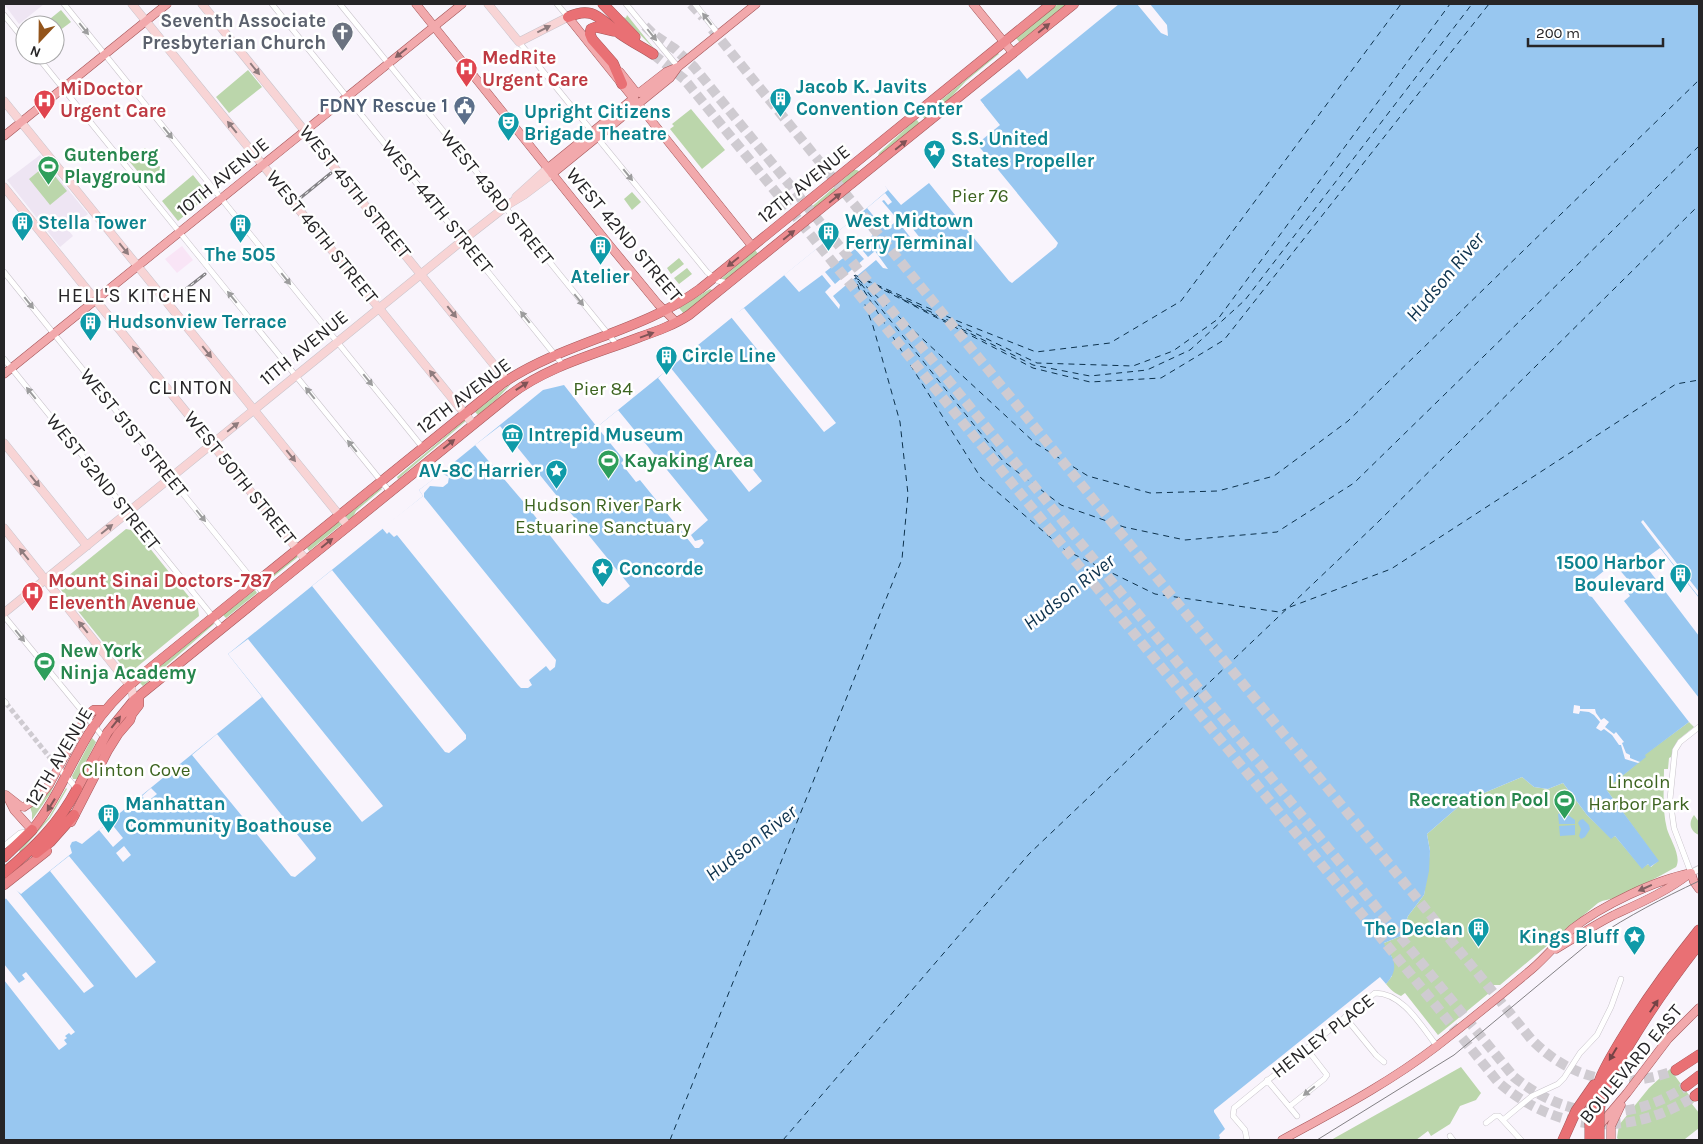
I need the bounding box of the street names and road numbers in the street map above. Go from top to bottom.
street label: WEST 45TH STREET [295,121,416,263]
street label: WEST 43RD STREET [436,126,558,270]
street label: 10TH AVENUE [173,133,273,221]
street label: WEST 44TH STREET [377,136,498,278]
street label: 12TH AVENUE [754,140,854,228]
street label: WEST 42ND STREET [561,163,687,307]
street label: WEST 46TH STREET [262,166,383,308]
street label: 11TH AVENUE [255,306,353,390]
street label: 12TH AVENUE [413,354,515,438]
street label: WEST 51ST STREET [75,364,193,502]
street label: WEST 50TH STREET [179,407,301,550]
street label: WEST 52ND STREET [41,410,165,555]
street label: 12TH AVENUE [21,703,97,811]
street label: HENLEY PLACE [1268,989,1378,1083]
street label: BOULEVARD EAST [1575,1000,1687,1128]

